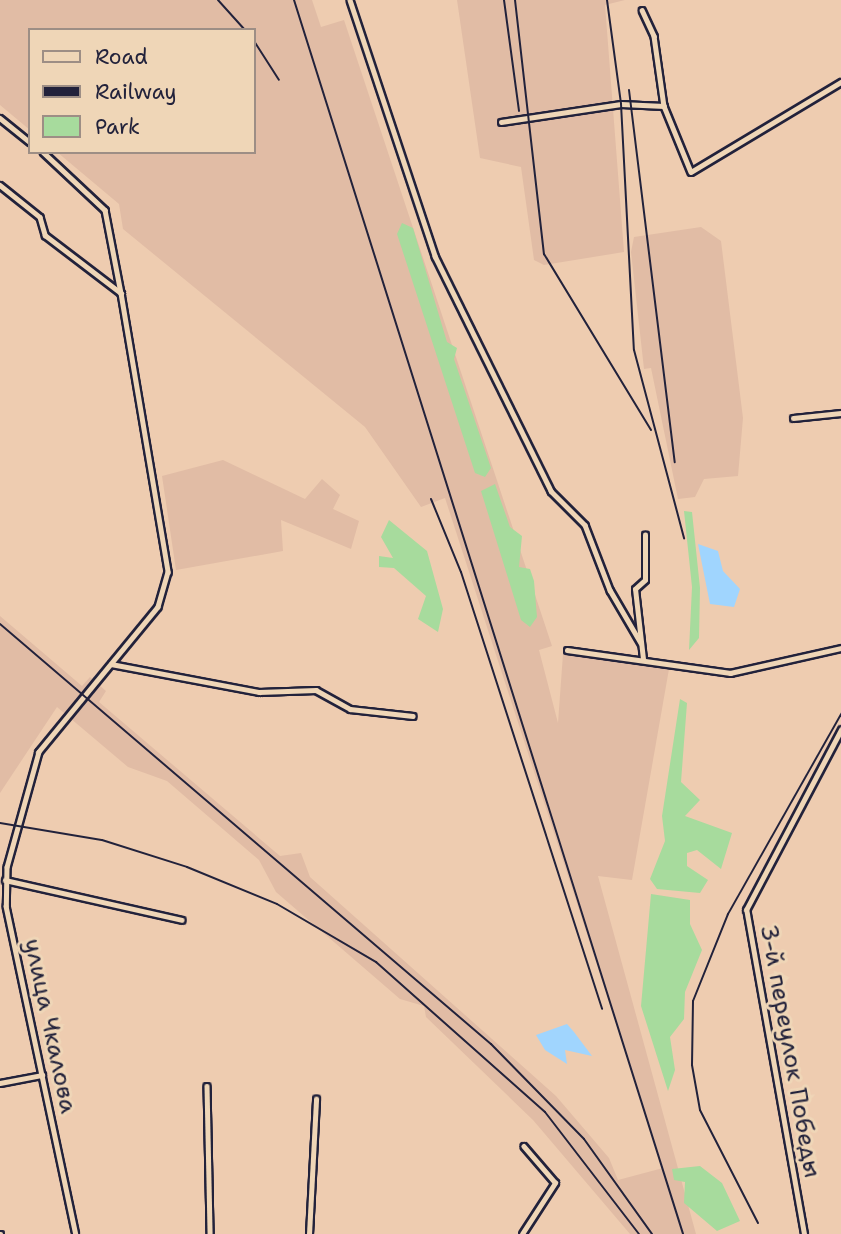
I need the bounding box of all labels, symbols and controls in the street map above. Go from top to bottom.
legend [28,28,256,154]
text: Road [95,43,148,71]
text: Railway [95,78,177,106]
text: Park [95,113,140,141]
street label: 3-й переулок Победы [754,922,826,1180]
street label: улица Чкалова [17,936,83,1116]

